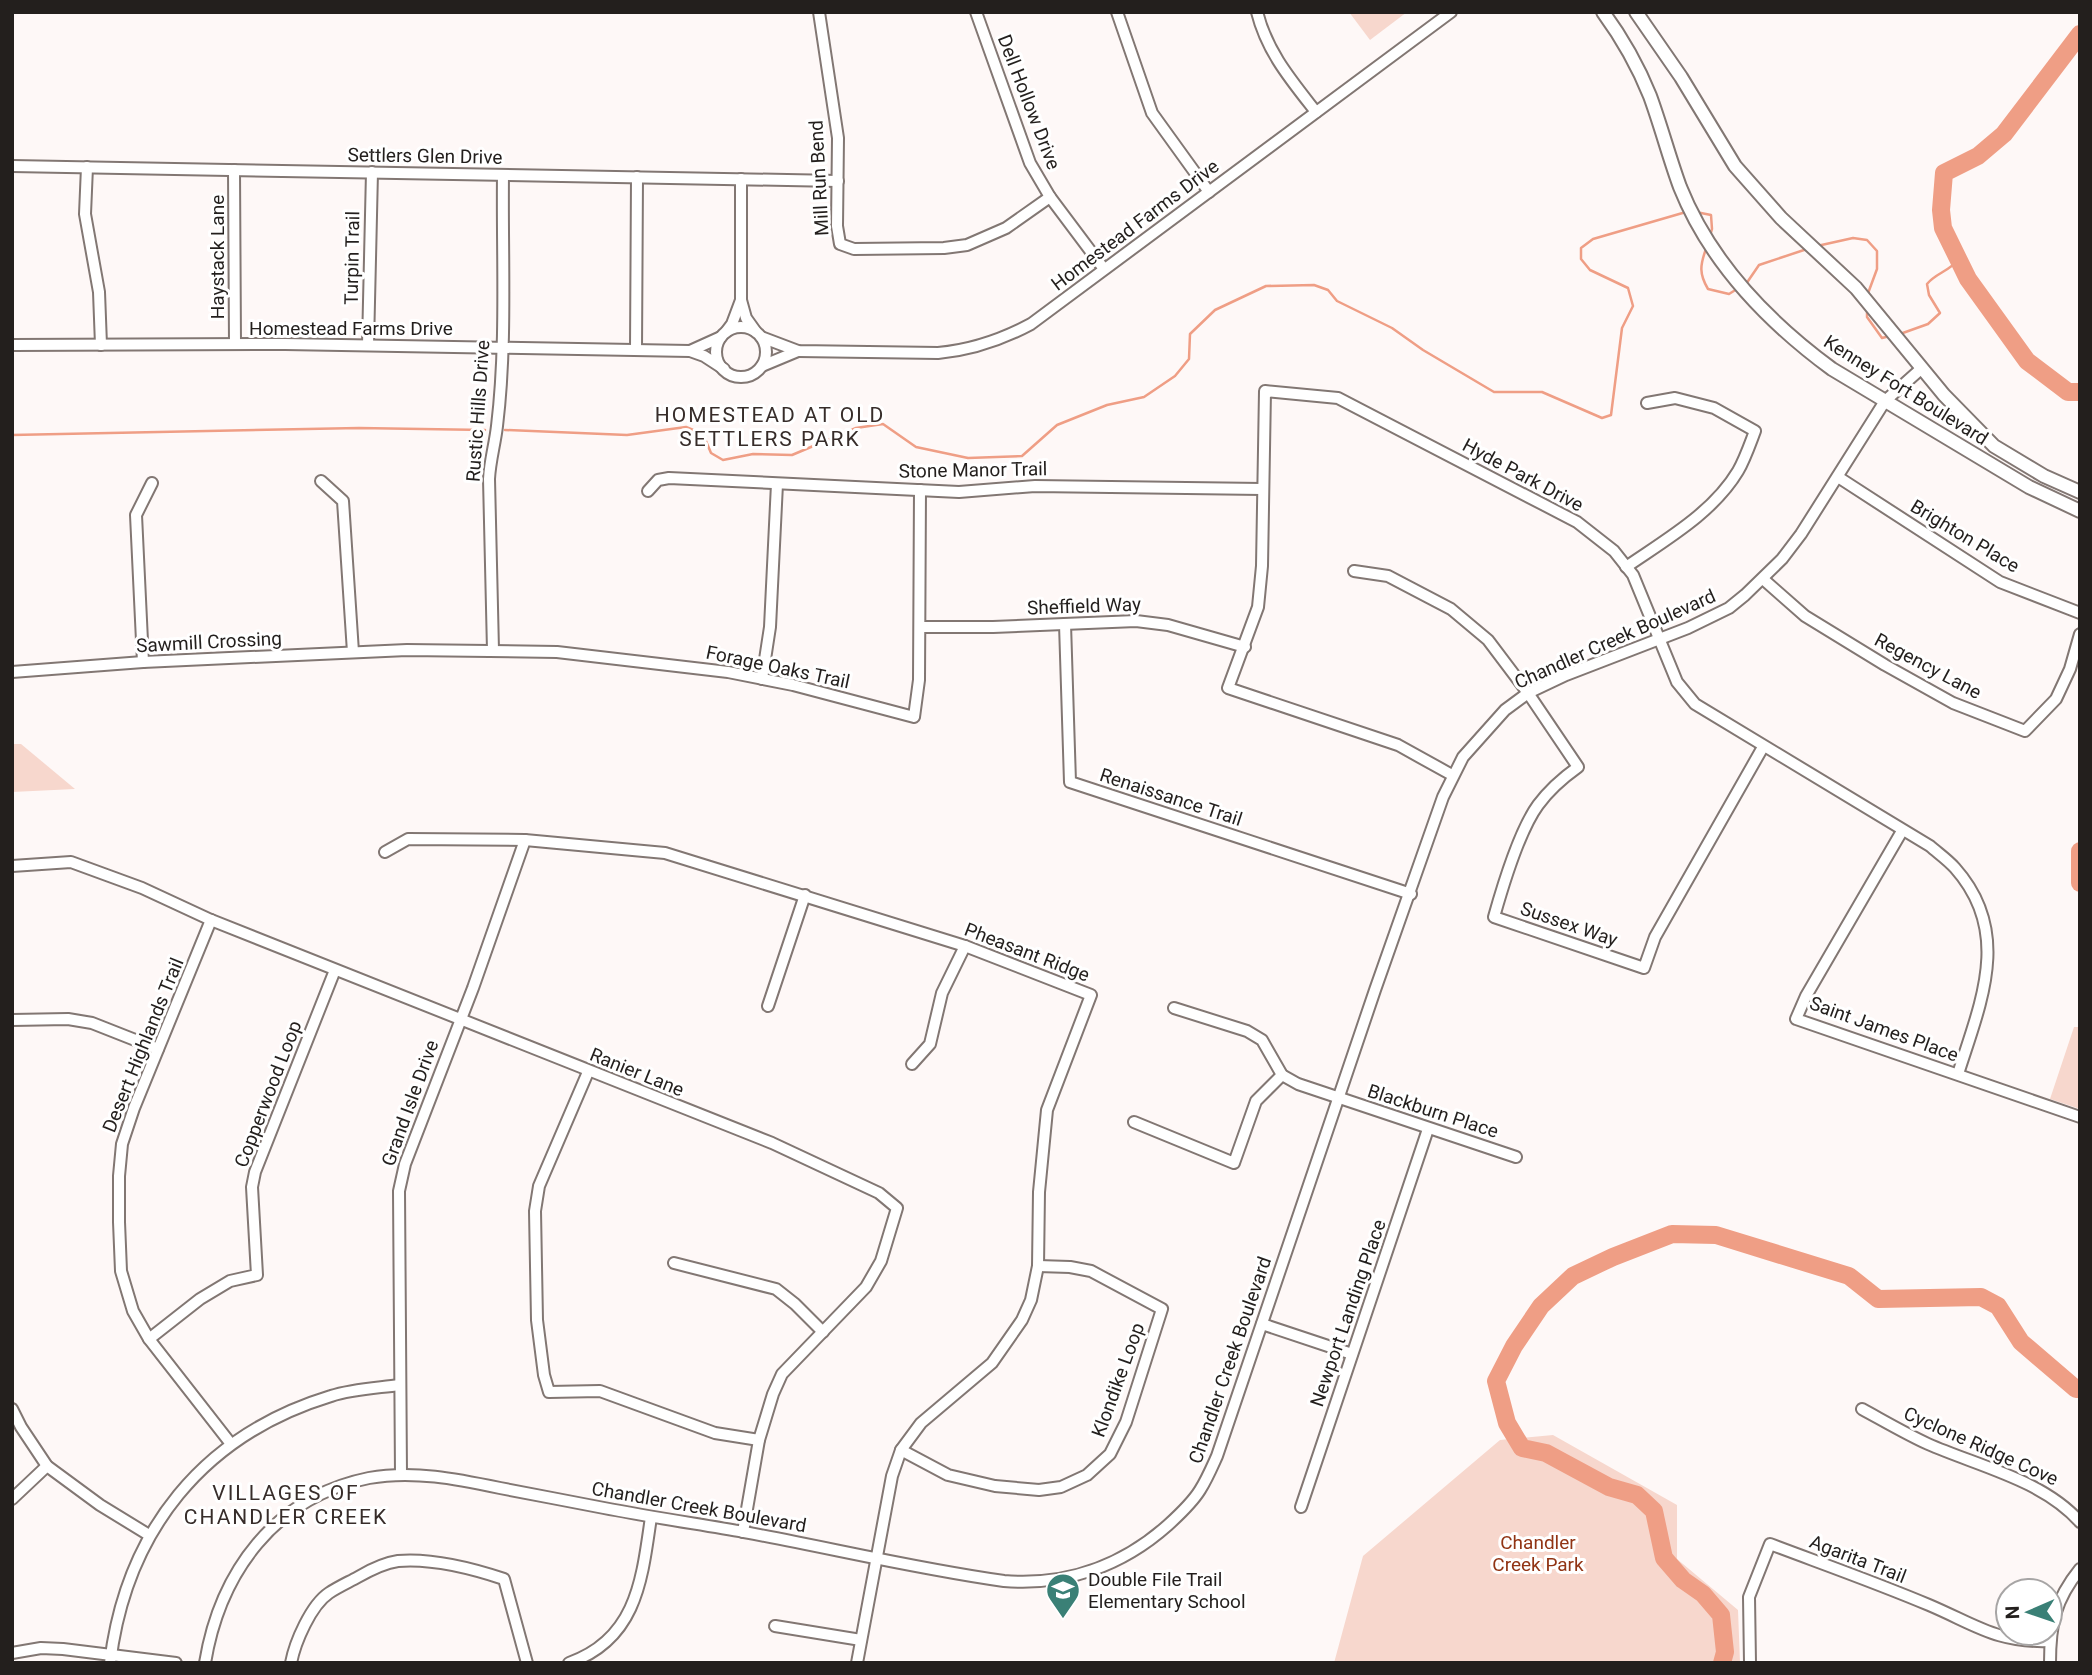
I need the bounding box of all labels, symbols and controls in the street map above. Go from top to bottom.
street label: Dell Hollow Drive [993,31,1065,173]
street label: Mill Run Bend [804,120,834,236]
street label: Settlers Glen Drive [347,143,503,169]
street label: Homestead Farms Drive [1047,154,1223,296]
street label: Haystack Lane [206,195,229,319]
street label: Turpin Trail [340,211,364,305]
street label: Homestead Farms Drive [249,317,453,340]
street label: Kenney Fort Boulevard [1820,330,1992,450]
street label: Rustic Hills Drive [462,339,494,483]
district label: HOMESTEAD AT OLD SETTLERS PARK [655,403,885,451]
street label: Hyde Park Drive [1459,433,1587,517]
street label: Stone Manor Trail [898,457,1048,483]
street label: Brighton Place [1906,494,2024,578]
street label: Chandler Creek Boulevard [1511,584,1719,694]
street label: Sheffield Way [1027,593,1141,619]
street label: Sawmill Crossing [136,627,282,657]
street label: Regency Lane [1871,628,1985,704]
street label: Forage Oaks Trail [704,641,852,693]
street label: Renaissance Trail [1097,763,1245,831]
street label: Sussex Way [1517,897,1621,951]
street label: Pheasant Ridge [961,918,1093,986]
street label: Desert Highlands Trail [97,954,189,1136]
street label: Saint James Place [1806,991,1962,1067]
street label: Copperwood Loop [229,1017,307,1171]
street label: Grand Isle Drive [377,1037,443,1169]
street label: Ranier Lane [587,1043,687,1101]
street label: Blackburn Place [1365,1079,1501,1143]
street label: Newport Landing Place [1305,1216,1391,1410]
street label: Chandler Creek Boulevard [1184,1253,1276,1467]
street label: Klondike Loop [1087,1320,1149,1440]
street label: Cyclone Ridge Cove [1900,1402,2062,1490]
street label: Chandler Creek Boulevard [590,1477,808,1537]
district label: VILLAGES OF CHANDLER CREEK [184,1481,388,1529]
street label: Agarita Trail [1806,1530,1910,1588]
park label: Chandler Creek Park [1492,1531,1584,1576]
place label: Double File Trail Elementary School [1088,1568,1246,1613]
school or university icon: Double File Trail Elementary School [1044,1571,1082,1620]
north arrow [1994,1577,2064,1647]
text: N [2001,1605,2024,1620]

